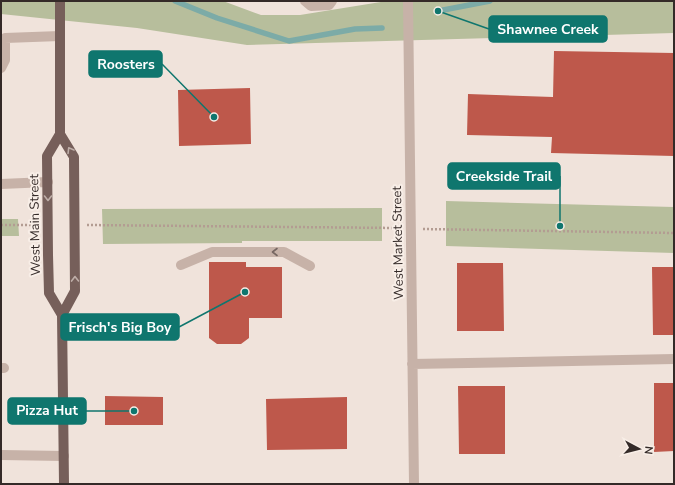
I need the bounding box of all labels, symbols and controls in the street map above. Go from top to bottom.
callout: Shawnee Creek [489,16,607,42]
text: Shawnee Creek [497,20,599,39]
callout: Roosters [89,51,162,77]
text: Roosters [97,55,155,74]
one-way arrow [67,147,74,154]
callout: Creekside Trail [448,163,560,189]
text: Creekside Trail [456,167,553,186]
street label: West Main Street [25,174,45,276]
street label: West Market Street [388,185,408,300]
one-way arrow [44,195,52,201]
one-way arrow [272,248,278,256]
one-way arrow [71,276,79,282]
callout: Frisch's Big Boy [61,314,179,340]
text: Frisch's Big Boy [69,318,172,337]
callout: Pizza Hut [8,398,86,424]
text: Pizza Hut [16,401,78,420]
north arrow [619,429,659,469]
text: N [640,445,656,455]

